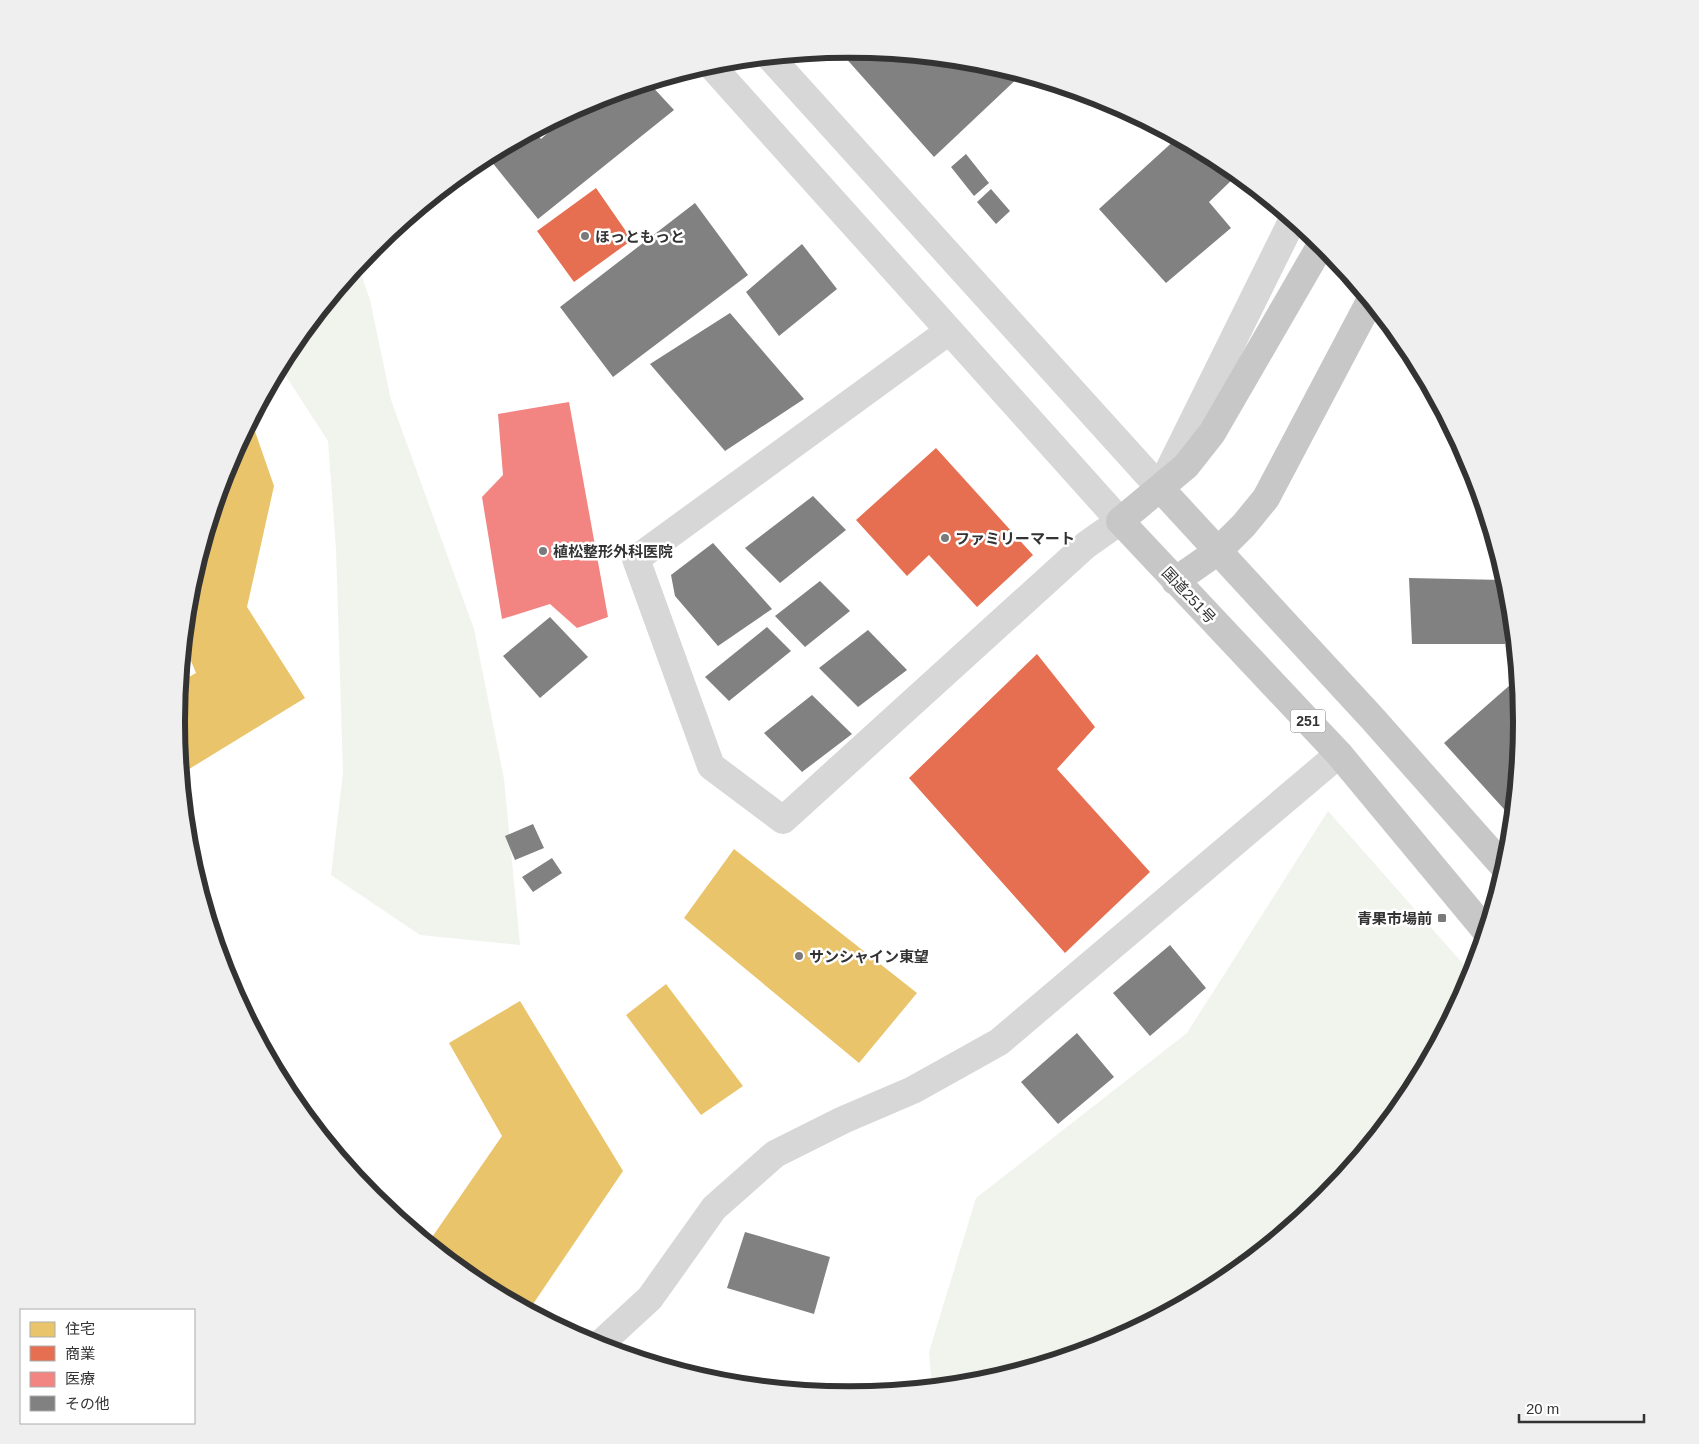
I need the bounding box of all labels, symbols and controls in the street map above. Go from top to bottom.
place label: ほっともっと [595,228,685,245]
marker: ほっともっと [579,230,591,242]
place label: ファミリーマート [955,530,1075,547]
marker: ファミリーマート [939,532,951,544]
place label: 植松整形外科医院 [553,543,673,560]
marker: 植松整形外科医院 [537,545,549,557]
street label: 国道251号 [1159,564,1219,626]
road number: 251 [1290,709,1326,732]
place label: 青果市場前 [1357,910,1432,927]
marker: 青果市場前 [1436,912,1448,924]
place label: サンシャイン東望 [809,948,929,965]
marker: サンシャイン東望 [793,950,805,962]
legend [20,1309,195,1424]
text: 住宅 [65,1320,95,1337]
text: 商業 [65,1345,95,1362]
text: 医療 [65,1370,95,1387]
scale bar [1519,1392,1644,1424]
text: その他 [65,1395,110,1412]
text: 20 m [1526,1400,1559,1417]

